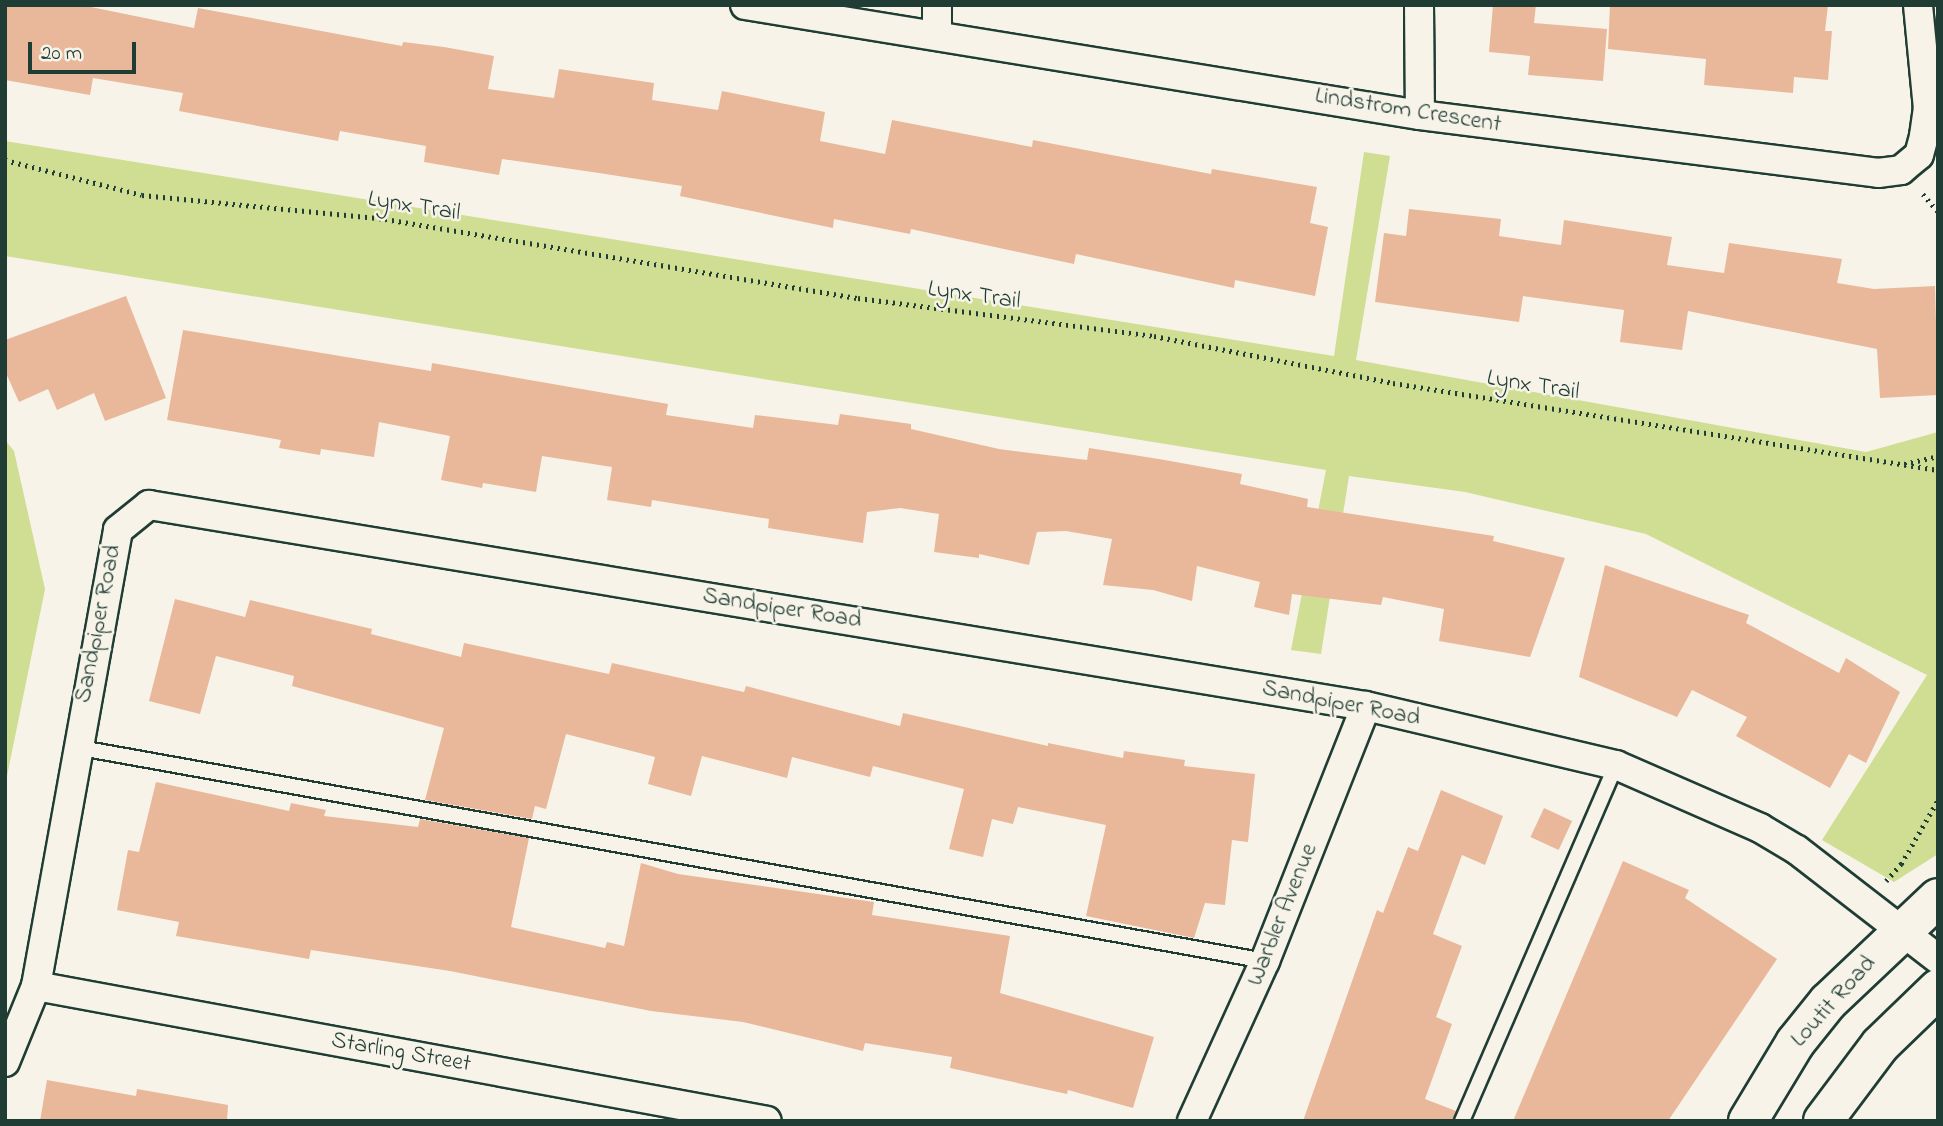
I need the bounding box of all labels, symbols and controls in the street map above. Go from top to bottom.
scale bar [32,28,140,72]
text: 20 m [41,39,82,69]
street label: Lindstrom Crescent [1313,82,1503,140]
street label: Lynx Trail [366,185,462,229]
street label: Lynx Trail [926,275,1022,317]
street label: Lynx Trail [1485,364,1581,408]
street label: Sandpiper Road [70,542,128,706]
street label: Sandpiper Road [700,582,864,636]
street label: Sandpiper Road [1259,675,1423,733]
street label: Warbler Avenue [1241,840,1325,990]
street label: Loutit Road [1785,950,1883,1054]
street label: Starling Street [329,1027,473,1079]

